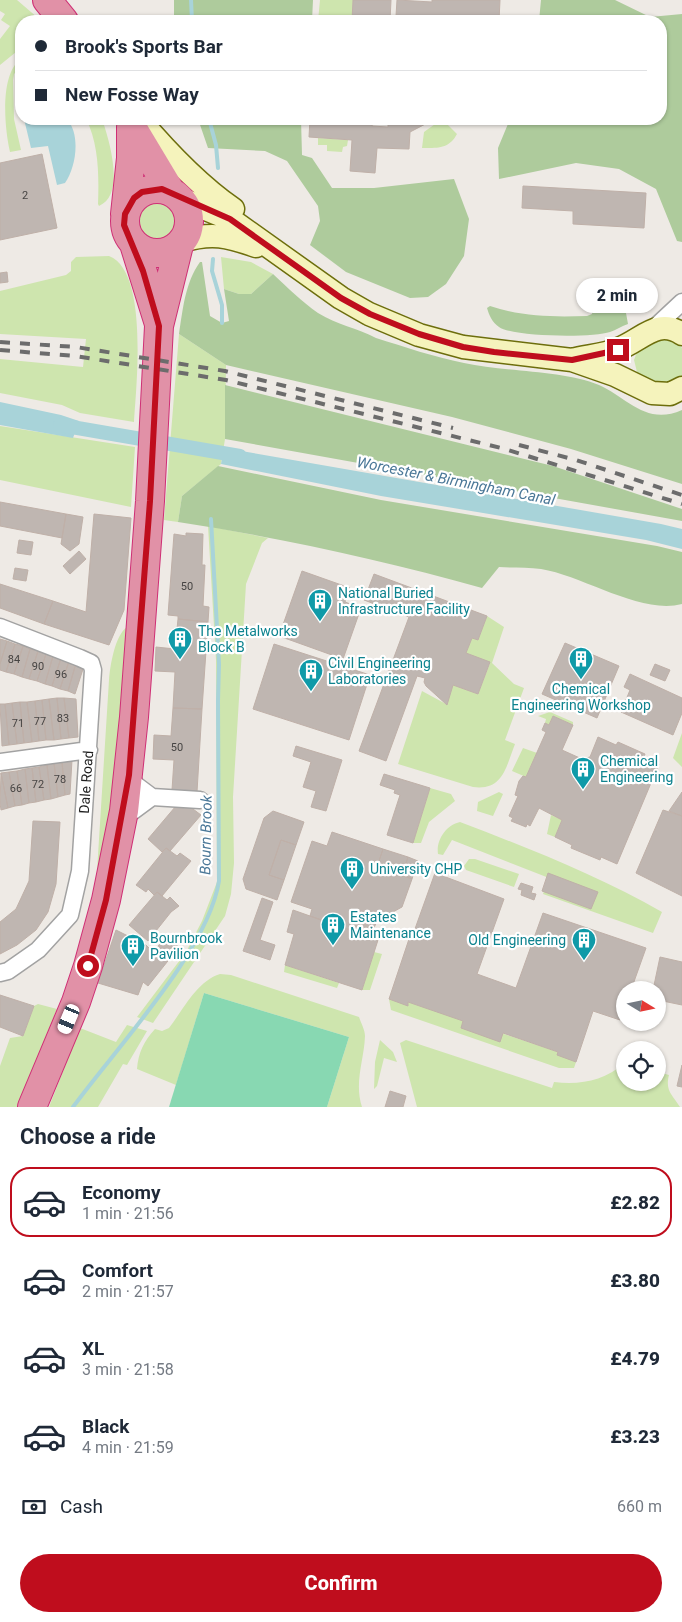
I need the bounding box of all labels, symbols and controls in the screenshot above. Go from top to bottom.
text: Brook's Sports Bar [65,35,223,58]
text: New Fosse Way [65,83,199,106]
house number: 2 [22,189,28,202]
callout: 2 min [577,278,659,312]
text: 2 min [597,286,637,305]
route end [607,339,629,361]
water label: Worcester & Birmingham Canal [355,453,557,509]
house number: 50 [181,580,193,593]
place label: National Buried Infrastructure Facility [338,585,470,617]
building icon: National Buried Infrastructure Facility [307,588,333,622]
place label: The Metalworks Block B [198,623,298,655]
building icon: The Metalworks Block B [167,626,193,660]
building icon: Chemical Engineering Workshop [568,646,594,680]
house number: 84 [8,653,20,666]
place label: Civil Engineering Laboratories [328,655,431,687]
building icon: Civil Engineering Laboratories [298,658,324,692]
house number: 90 [32,660,44,673]
house number: 96 [55,668,67,681]
place label: Chemical Engineering Workshop [511,681,651,713]
house number: 83 [57,712,69,725]
house number: 77 [34,715,46,728]
house number: 71 [12,717,24,730]
house number: 50 [171,741,183,754]
street label: Dale Road [76,750,96,814]
place label: Chemical Engineering [600,753,673,785]
building icon: Chemical Engineering [570,756,596,790]
house number: 78 [54,773,66,786]
house number: 72 [32,778,44,791]
house number: 66 [10,782,22,795]
water label: Bourn Brook [196,794,216,875]
building icon: University CHP [339,856,365,890]
place label: University CHP [370,861,462,877]
place label: Estates Maintenance [350,909,431,941]
building icon: Estates Maintenance [320,912,346,946]
building icon: Old Engineering [571,927,597,961]
place label: Bournbrook Pavilion [150,930,223,962]
place label: Old Engineering [468,932,566,948]
building icon: Bournbrook Pavilion [120,933,146,967]
route start [77,955,99,977]
north arrow [616,981,666,1031]
map controls [616,981,666,1091]
car [56,1002,81,1036]
button: locate [616,1041,666,1091]
text: Choose a ride [20,1124,156,1149]
icon: car [22,1180,67,1225]
text: Economy [82,1181,161,1204]
text: £2.82 [610,1191,660,1214]
text: 1 min · 21:56 [82,1204,174,1223]
icon: car [22,1258,67,1303]
text: Comfort [82,1259,153,1282]
text: £3.80 [610,1269,660,1292]
text: 2 min · 21:57 [82,1282,174,1301]
icon: car [22,1336,67,1381]
text: XL [82,1337,104,1360]
text: £4.79 [610,1347,660,1370]
text: 3 min · 21:58 [82,1360,174,1379]
icon: car [22,1414,67,1459]
text: Black [82,1415,129,1438]
text: £3.23 [610,1425,660,1448]
text: 4 min · 21:59 [82,1438,174,1457]
icon: cash [20,1493,48,1521]
text: Cash [60,1495,103,1518]
text: 660 m [617,1497,662,1516]
button: Confirm [20,1554,662,1612]

